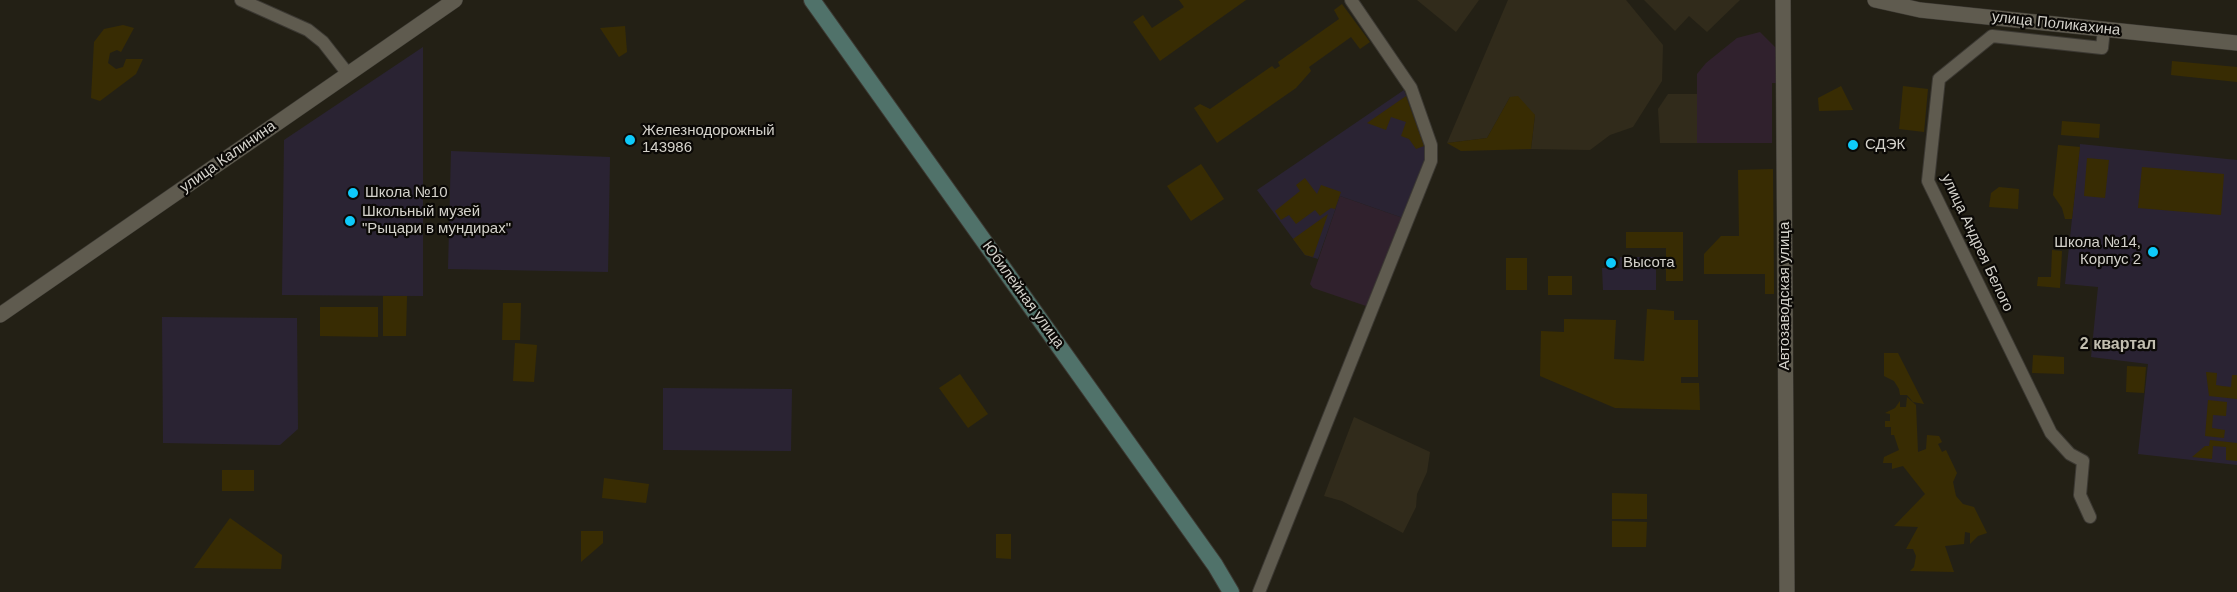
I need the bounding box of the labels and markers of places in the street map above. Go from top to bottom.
place label: Железнодорожный 143986 [642,122,775,157]
marker: Железнодорожный 143986 [623,133,637,147]
place label: СДЭК [1865,136,1905,154]
marker: СДЭК [1846,138,1860,152]
place label: Школа №10 [365,184,448,202]
marker: Школа №10 [346,186,360,200]
place label: Школьный музей "Рыцари в мундирах" [362,203,511,238]
marker: Школьный музей "Рыцари в мундирах" [343,214,357,228]
place label: Школа №14, Корпус 2 [2054,234,2141,269]
marker: Школа №14, Корпус 2 [2146,245,2160,259]
place label: Высота [1623,254,1675,272]
marker: Высота [1604,256,1618,270]

